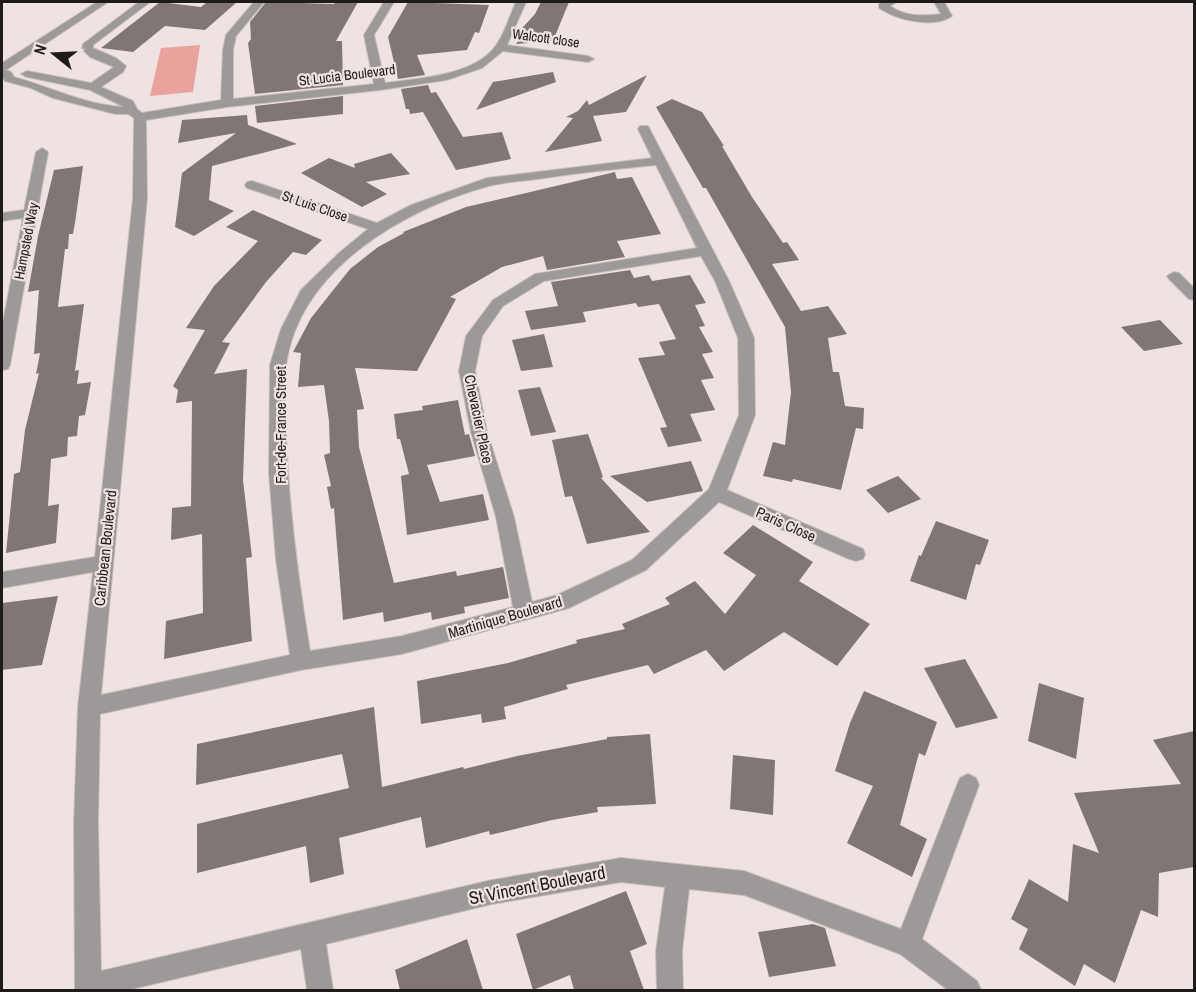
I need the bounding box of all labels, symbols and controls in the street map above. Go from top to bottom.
north arrow [24,24,84,84]
street label: Walcott close [511,24,581,52]
text: N [28,41,52,57]
street label: St Lucia Boulevard [298,60,396,90]
street label: St Luis Close [280,186,350,226]
street label: Hampsted Way [10,201,42,281]
street label: Fort-de-France Street [270,366,291,484]
street label: Chevacier Place [459,373,499,465]
street label: Caribbean Boulevard [88,489,122,607]
street label: Paris Close [753,501,819,547]
street label: Martinique Boulevard [446,591,564,643]
street label: St Vincent Boulevard [467,860,607,910]

